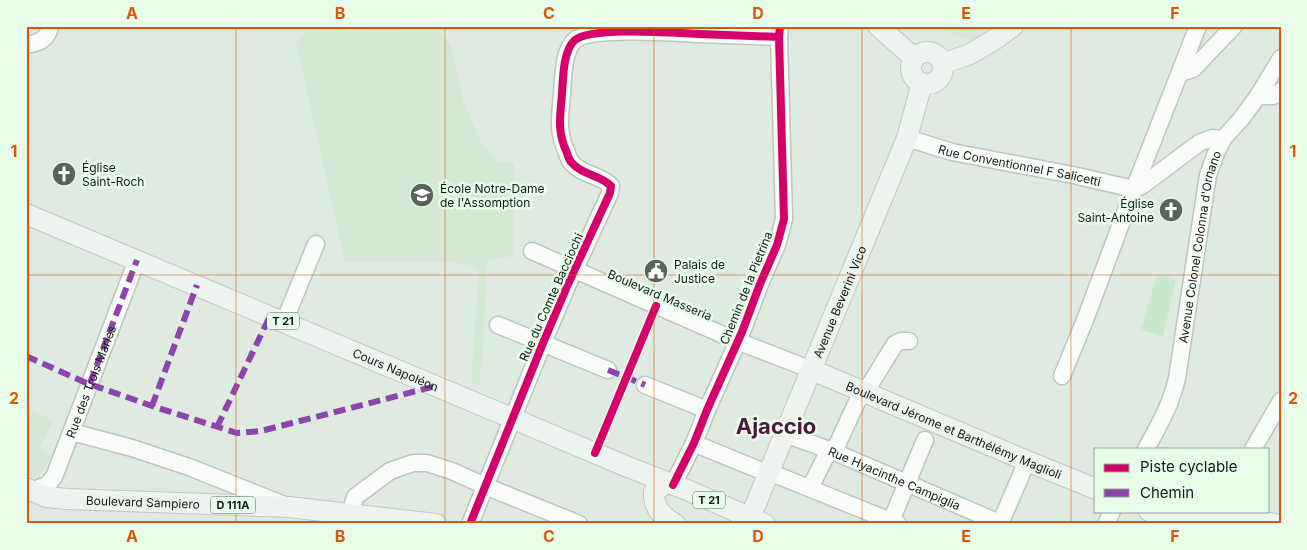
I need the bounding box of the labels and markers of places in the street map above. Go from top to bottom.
place label: Église Saint-Roch [82,160,144,189]
church icon: Église Saint-Roch [51,161,77,187]
place label: École Notre-Dame de l'Assomption [440,181,544,210]
school or university icon: École Notre-Dame de l'Assomption [409,182,435,208]
place label: Église Saint-Antoine [1077,196,1154,225]
church icon: Église Saint-Antoine [1158,197,1184,223]
place label: Palais de Justice [674,257,725,286]
public building icon: Palais de Justice [643,258,669,284]

